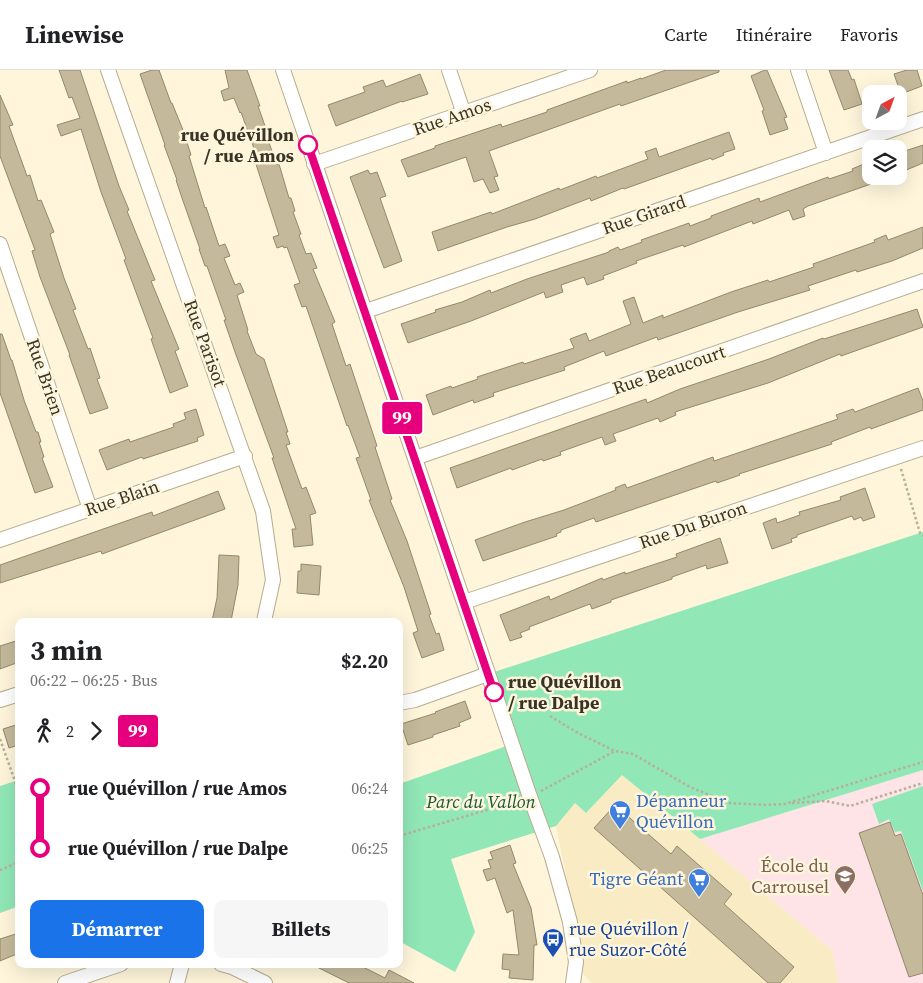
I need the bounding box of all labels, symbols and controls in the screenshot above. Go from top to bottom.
text: Linewise [25,18,124,51]
text: Carte [664,22,708,47]
text: Itinéraire [736,22,812,47]
text: Favoris [840,22,898,47]
north arrow [862,85,908,130]
map controls [862,85,907,185]
street label: Rue Amos [409,91,494,142]
place label: rue Quévillon / rue Amos [181,122,294,168]
marker: rue Quévillon / rue Amos [298,135,318,155]
button: layers [862,140,907,185]
street label: Rue Girard [599,189,689,241]
street label: Rue Parisot [178,296,233,390]
street label: Rue Brien [21,335,70,419]
street label: Rue Beaucourt [609,338,729,401]
line badge: 99 [380,402,424,434]
text: 99 [392,405,412,430]
street label: Rue Blain [81,473,162,522]
street label: Rue Du Buron [636,494,750,555]
text: 3 min [30,631,103,669]
text: $2.20 [341,648,388,674]
text: 06:22 – 06:25 · Bus [30,669,158,691]
place label: rue Quévillon / rue Dalpe [508,669,621,715]
marker: rue Quévillon / rue Dalpe [484,682,504,702]
icon: walk [30,717,58,745]
icon: forward [82,717,110,745]
text: 99 [128,718,148,743]
text: 2 [66,720,74,742]
text: rue Quévillon / rue Amos [68,775,287,801]
text: 06:24 [351,777,388,799]
place label: Dépanneur Quévillon [636,788,727,834]
park label: Parc du Vallon [425,789,536,814]
supermarket icon: Dépanneur Quévillon [608,799,632,830]
text: rue Quévillon / rue Dalpe [68,835,288,861]
text: 06:25 [351,837,388,859]
place label: École du Carrousel [751,853,829,899]
school or university icon: École du Carrousel [833,864,857,895]
place label: Tigre Géant [590,866,683,891]
supermarket icon: Tigre Géant [687,867,711,898]
button: Démarrer [30,900,204,958]
button: Billets [214,900,388,958]
place label: rue Quévillon / rue Suzor-Côté [569,916,689,962]
bus stop icon: rue Quévillon / rue Suzor-Côté [541,927,565,958]

